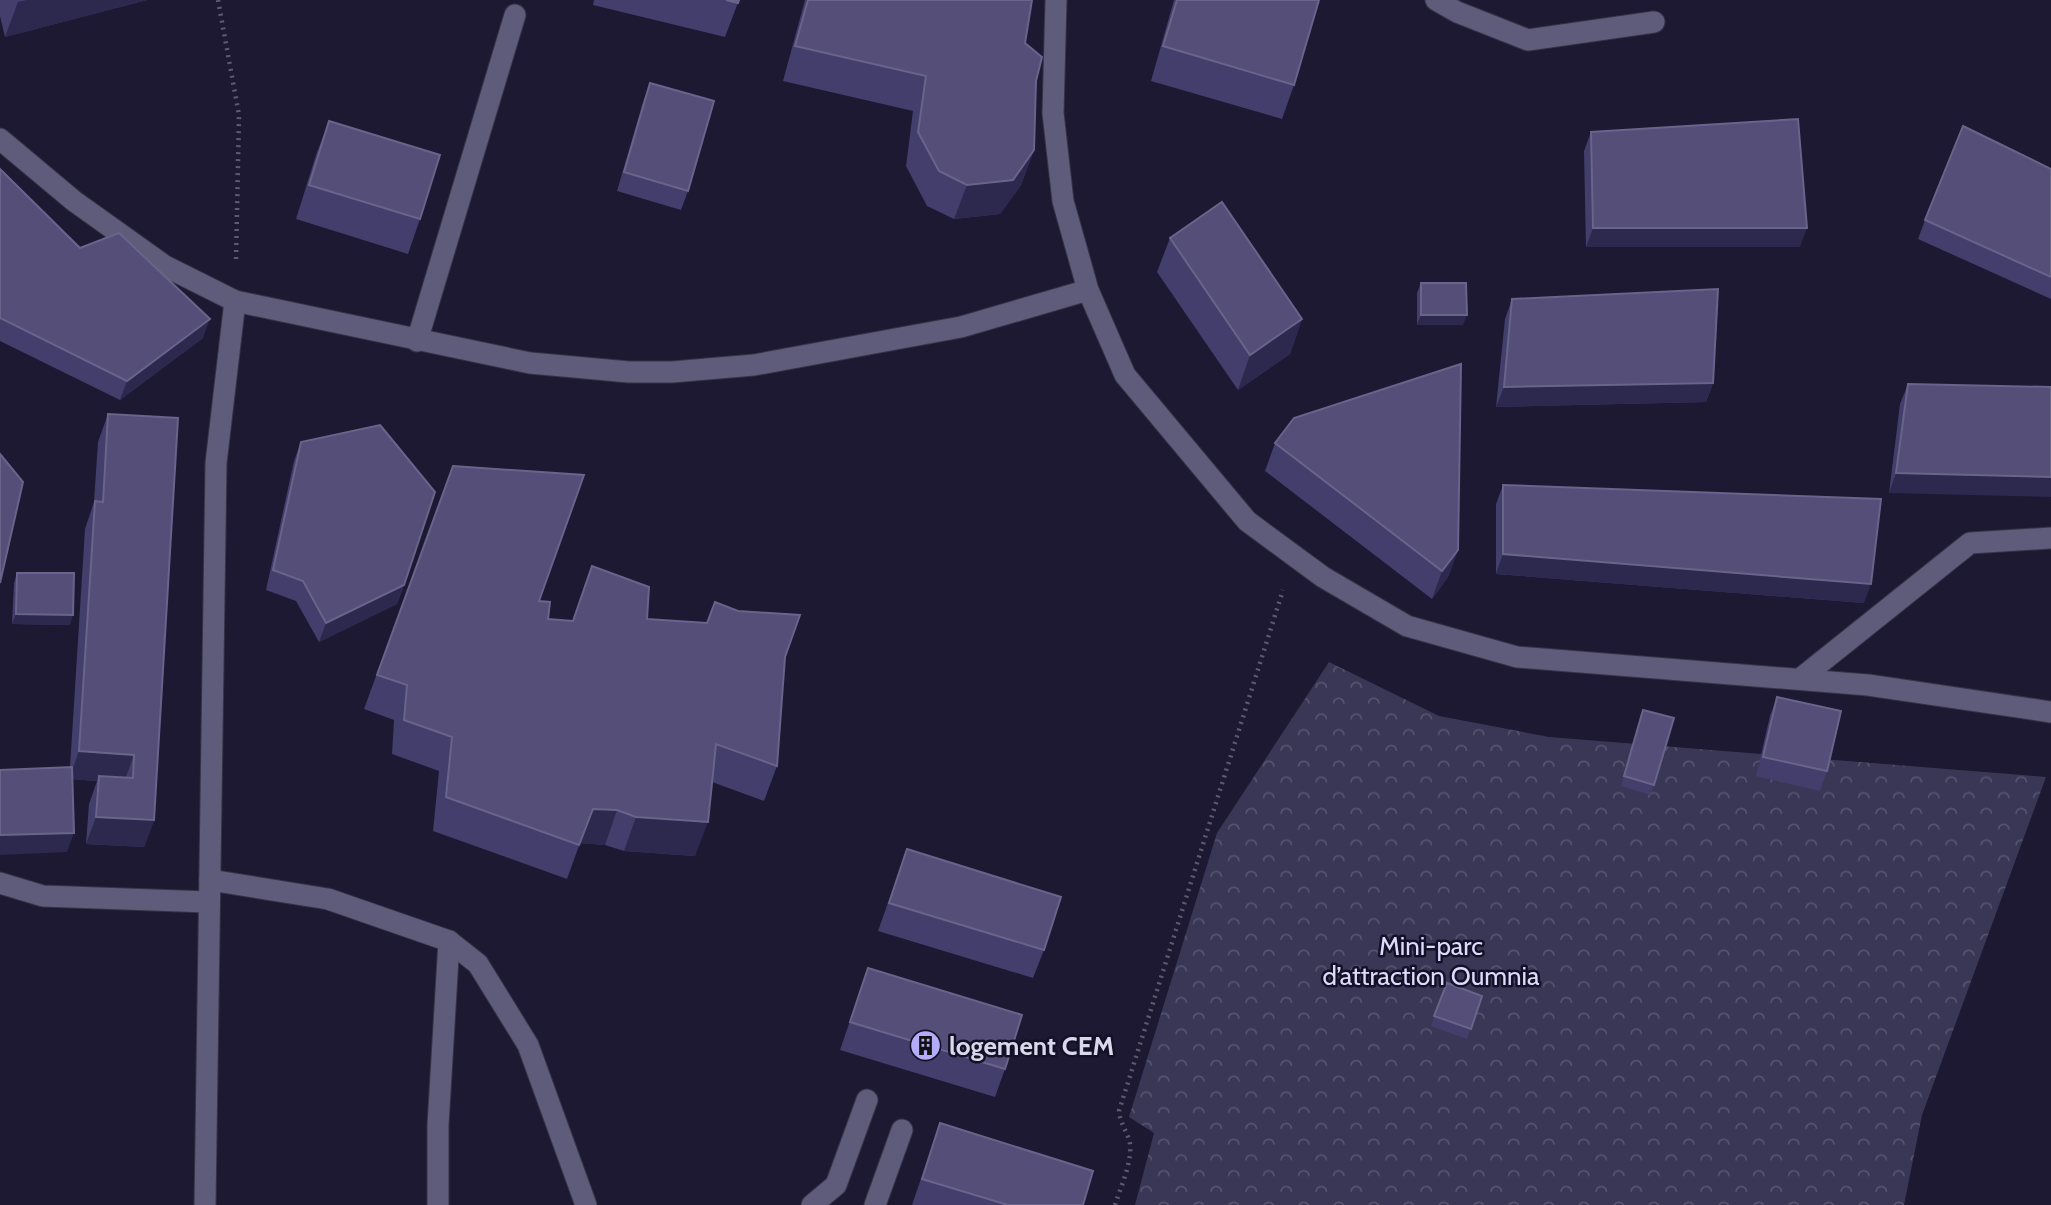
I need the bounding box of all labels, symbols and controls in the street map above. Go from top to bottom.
park label: Mini-parc d’attraction Oumnia [1322,930,1540,992]
building icon: logement CEM [909,1029,943,1063]
place label: logement CEM [949,1030,1114,1062]

